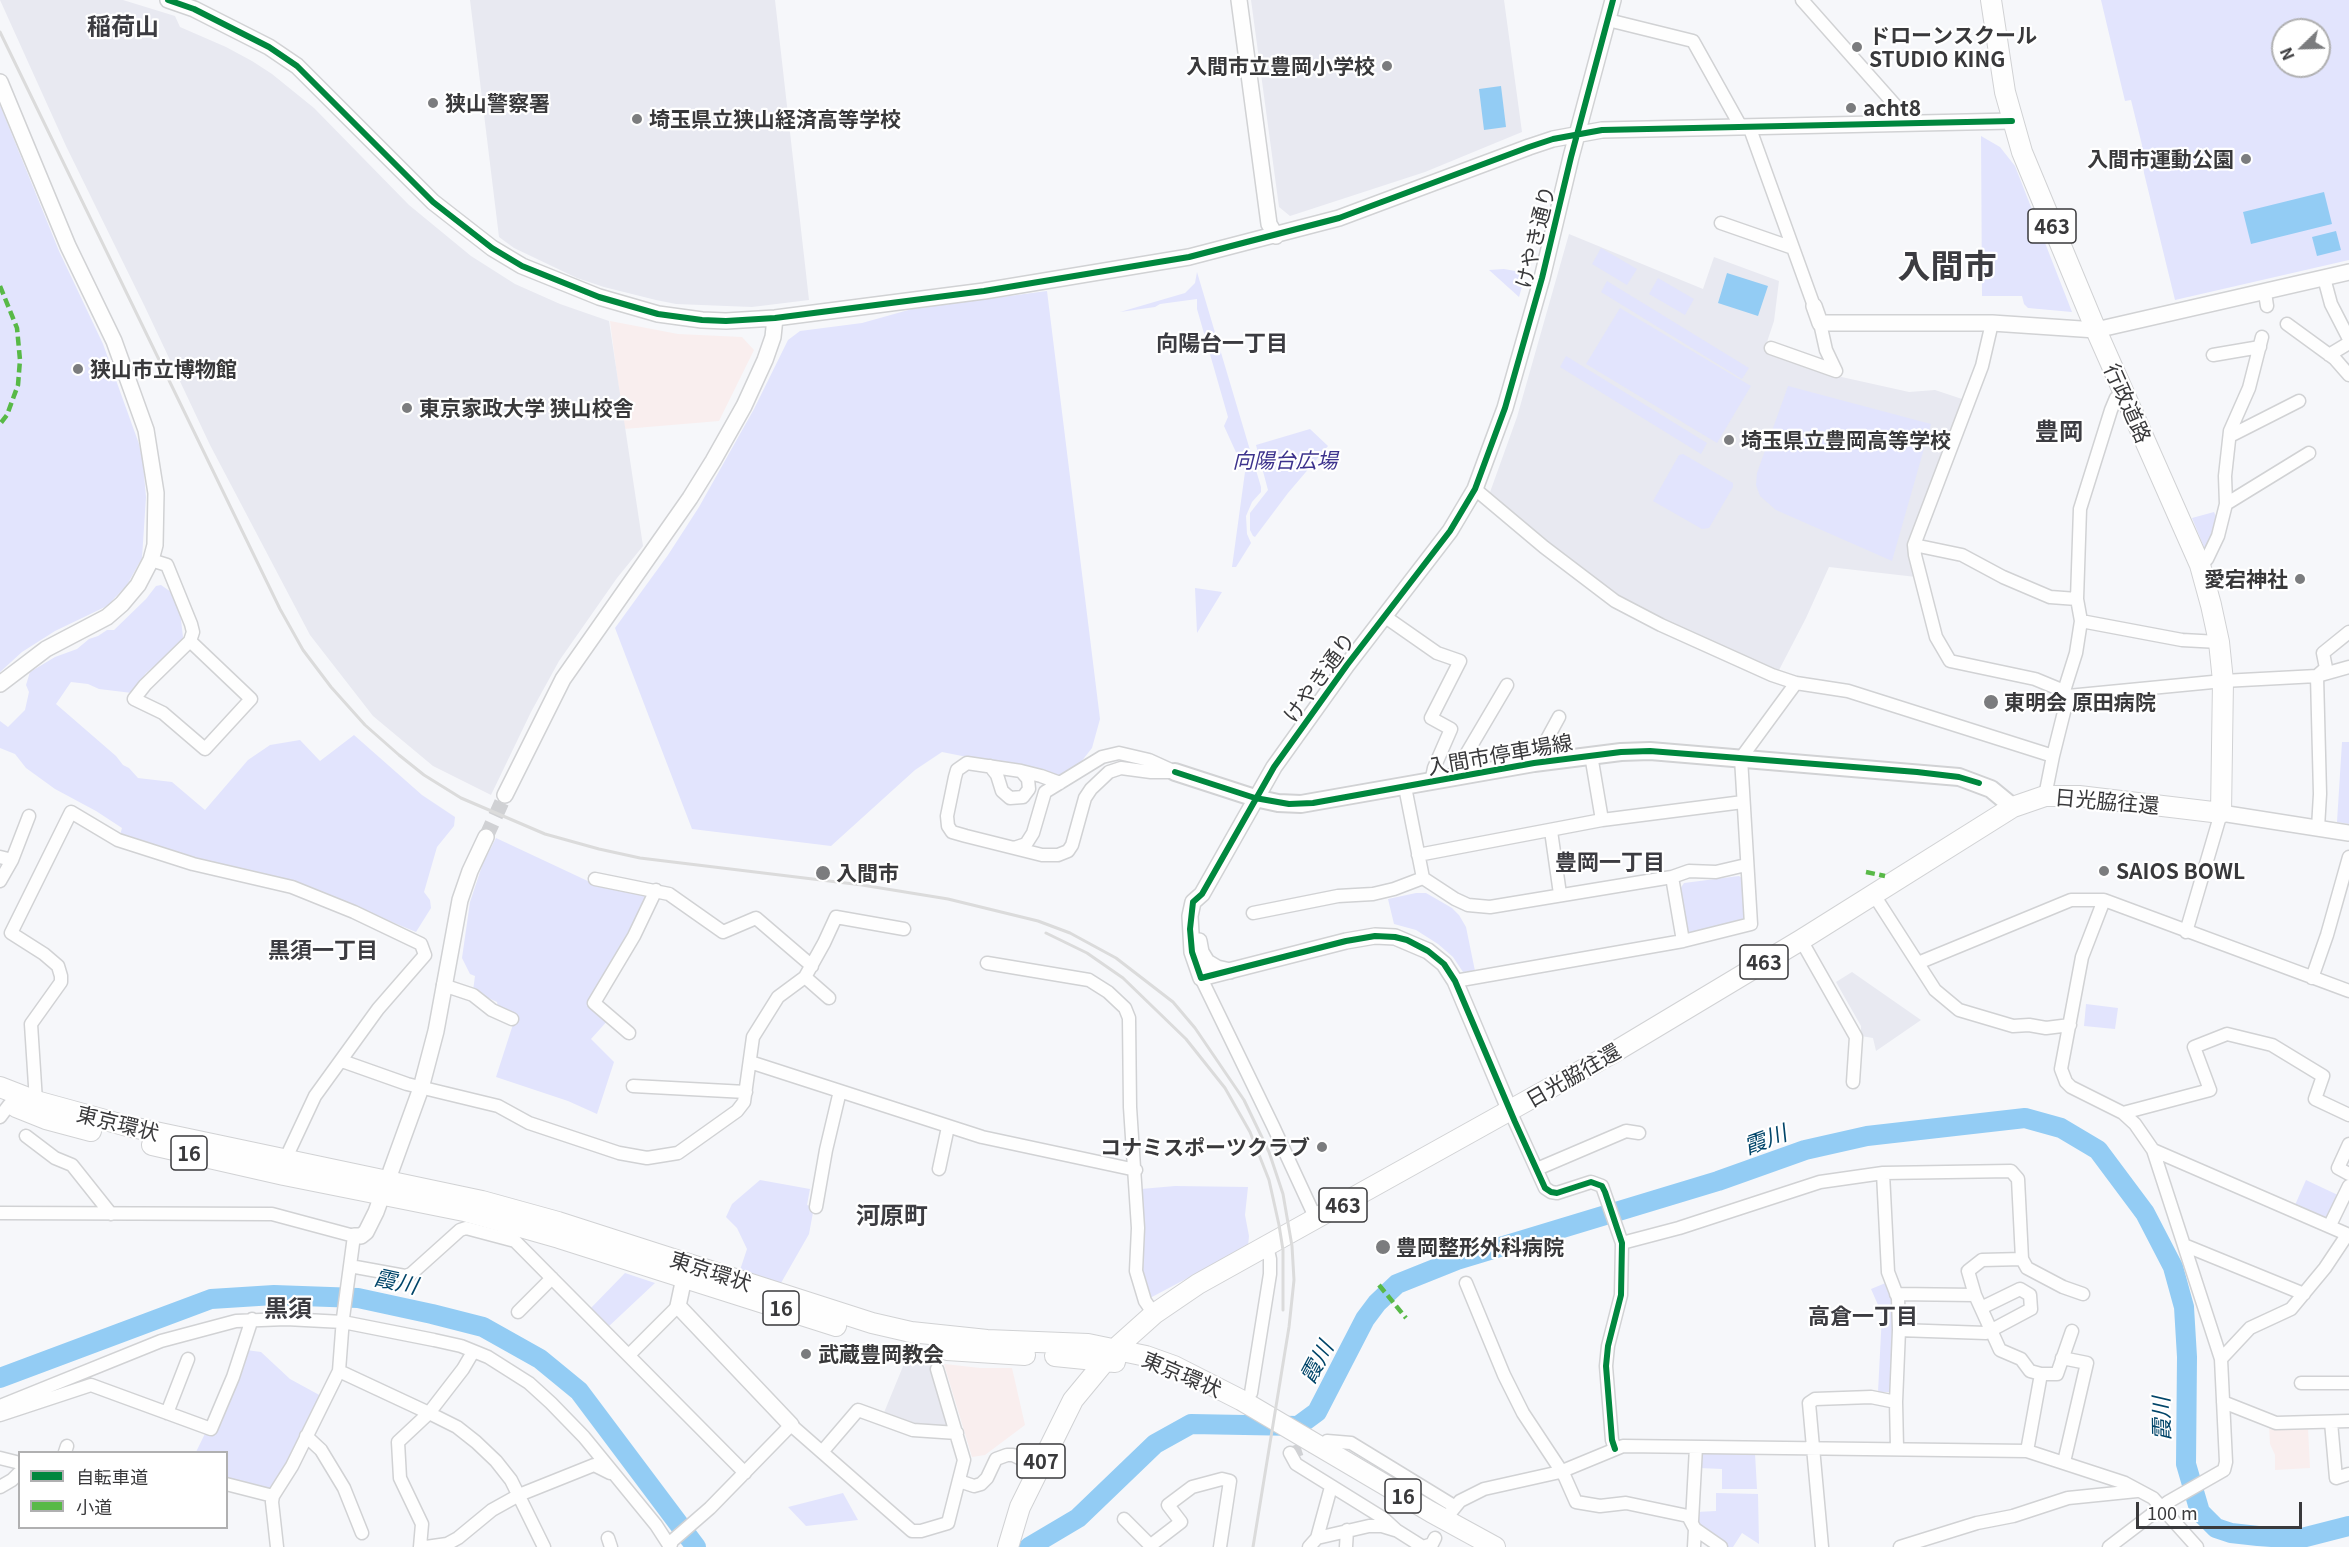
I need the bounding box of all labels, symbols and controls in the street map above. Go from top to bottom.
district label: 稲荷山 [87,12,159,40]
north arrow [2271,18,2331,78]
place label: ドローンスクール STUDIO KING [1869,22,2037,72]
marker: ドローンスクール STUDIO KING [1850,40,1864,54]
text: N [2273,44,2300,64]
place label: 入間市立豊岡小学校 [1186,53,1375,79]
marker: 入間市立豊岡小学校 [1380,59,1394,73]
place label: 狭山警察署 [445,90,550,116]
place label: acht8 [1863,95,1921,121]
marker: 狭山警察署 [426,96,440,110]
marker: acht8 [1844,101,1858,115]
place label: 埼玉県立狭山経済高等学校 [649,106,901,132]
marker: 埼玉県立狭山経済高等学校 [630,112,644,126]
place label: 入間市運動公園 [2087,146,2234,172]
marker: 入間市運動公園 [2239,152,2253,166]
street label: けやき通り [1510,183,1560,291]
road number: 463 [2028,209,2076,243]
district label: 入間市 [1898,245,1996,285]
district label: 向陽台一丁目 [1156,330,1288,356]
place label: 狭山市立博物館 [90,356,237,382]
street label: 行政道路 [2099,360,2157,446]
marker: 狭山市立博物館 [71,362,85,376]
place label: 東京家政大学 狭山校舎 [419,395,634,421]
marker: 東京家政大学 狭山校舎 [400,401,414,415]
district label: 豊岡 [2035,417,2083,445]
place label: 埼玉県立豊岡高等学校 [1741,427,1951,453]
marker: 埼玉県立豊岡高等学校 [1722,433,1736,447]
park label: 向陽台広場 [1233,447,1337,473]
place label: 愛宕神社 [2204,566,2288,592]
marker: 愛宕神社 [2293,572,2307,586]
street label: けやき通り [1278,627,1360,727]
place label: 東明会 原田病院 [2004,689,2156,715]
marker: 東明会 原田病院 [1982,693,2000,711]
street label: 入間市停車場線 [1425,729,1575,779]
street label: 日光脇往還 [2054,784,2160,818]
district label: 豊岡一丁目 [1555,849,1665,875]
place label: SAIOS BOWL [2116,858,2245,884]
place label: 入間市 [836,860,899,886]
marker: 入間市 [814,864,832,882]
marker: SAIOS BOWL [2097,864,2111,878]
district label: 黒須一丁目 [268,937,378,963]
road number: 463 [1740,945,1788,979]
street label: 日光脇往還 [1521,1038,1625,1112]
street label: 東京環状 [74,1101,162,1145]
water label: 霞川 [1740,1119,1790,1159]
place label: コナミスポーツクラブ [1100,1134,1310,1160]
road number: 16 [171,1136,207,1170]
marker: コナミスポーツクラブ [1315,1140,1329,1154]
road number: 463 [1319,1188,1367,1222]
district label: 河原町 [856,1201,928,1229]
place label: 豊岡整形外科病院 [1396,1234,1564,1260]
marker: 豊岡整形外科病院 [1374,1238,1392,1256]
street label: 東京環状 [667,1246,755,1296]
water label: 霞川 [372,1264,420,1298]
road number: 16 [763,1291,799,1325]
district label: 黒須 [264,1294,312,1322]
district label: 高倉一丁目 [1808,1303,1918,1329]
water label: 霞川 [1294,1336,1338,1388]
place label: 武蔵豊岡教会 [818,1341,944,1367]
street label: 東京環状 [1138,1346,1226,1402]
marker: 武蔵豊岡教会 [799,1347,813,1361]
water label: 霞川 [2147,1397,2175,1441]
road number: 407 [1017,1444,1065,1478]
legend [18,1451,228,1529]
text: 自転車道 [76,1463,148,1489]
road number: 16 [1385,1479,1421,1513]
scale bar [2139,1490,2306,1528]
text: 小道 [76,1493,112,1519]
text: 100 m [2147,1499,2198,1525]

